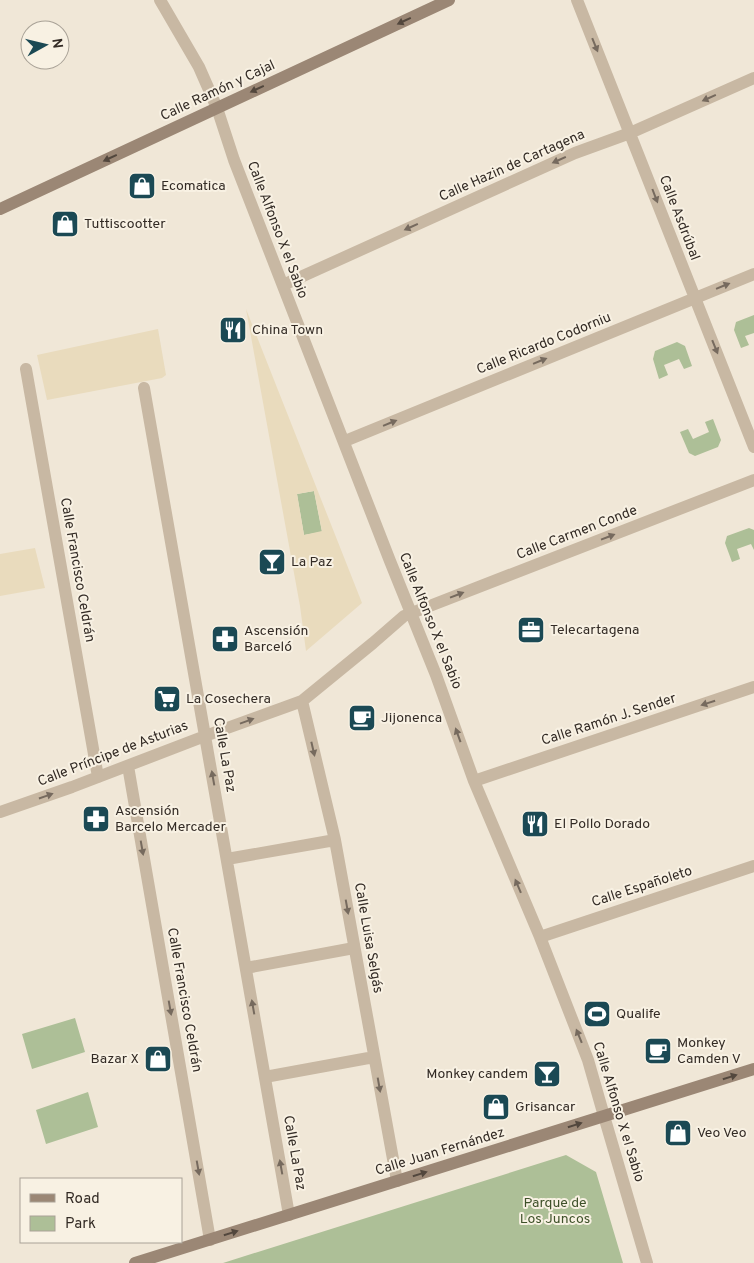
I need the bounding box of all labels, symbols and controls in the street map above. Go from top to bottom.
one-way arrow [397,17,411,25]
north arrow [20,20,70,70]
text: N [47,37,66,50]
one-way arrow [591,38,599,53]
street label: Calle Ramón y Cajal [158,57,278,125]
one-way arrow [250,86,264,94]
one-way arrow [702,94,716,102]
street label: Calle Hazin de Cartagena [437,126,587,206]
one-way arrow [103,154,117,162]
one-way arrow [552,157,566,165]
street label: Calle Alfonso X el Sabio [243,159,311,301]
shop icon: Ecomatica [127,171,157,201]
street label: Calle Asdrúbal [655,173,703,263]
place label: Ecomatica [161,178,226,195]
one-way arrow [652,189,659,204]
shop icon: Tuttiscootter [50,209,80,239]
place label: Tuttiscootter [84,216,166,233]
one-way arrow [404,223,419,232]
one-way arrow [716,282,730,290]
street label: Calle Ricardo Codorniu [474,309,614,379]
restaurant icon: China Town [218,315,248,345]
place label: China Town [252,322,323,339]
one-way arrow [711,340,719,355]
one-way arrow [533,357,547,365]
one-way arrow [383,419,398,427]
street label: Calle Francisco Celdrán [56,496,98,644]
street label: Calle Carmen Conde [514,502,640,564]
one-way arrow [601,532,616,540]
bar icon: La Paz [257,547,287,577]
street label: Calle Alfonso X el Sabio [395,550,465,692]
place label: La Paz [291,554,332,571]
one-way arrow [450,591,465,599]
office icon: Telecartagena [516,615,546,645]
place label: Telecartagena [550,622,639,639]
place label: Ascensión Barceló [244,623,308,656]
pharmacy icon: Ascensión Barceló [210,624,240,654]
supermarket icon: La Cosechera [152,684,182,714]
street label: Calle Ramón J. Sender [539,690,679,750]
place label: La Cosechera [186,691,271,708]
one-way arrow [700,700,715,707]
cafe icon: Jijonenca [347,703,377,733]
place label: Jijonenca [381,710,442,727]
street label: Calle La Paz [209,716,239,794]
one-way arrow [240,716,255,724]
street label: Calle Príncipe de Asturias [35,717,191,791]
one-way arrow [454,727,462,742]
one-way arrow [309,741,317,756]
one-way arrow [208,769,216,785]
one-way arrow [39,792,54,800]
place label: Ascensión Barcelo Mercader [115,803,226,836]
pharmacy icon: Ascensión Barcelo Mercader [81,804,111,834]
restaurant icon: El Pollo Dorado [520,809,550,839]
place label: El Pollo Dorado [554,816,650,833]
one-way arrow [139,840,147,856]
street label: Calle Españoleto [590,863,695,911]
one-way arrow [514,878,522,893]
street label: Calle Luisa Selgás [350,881,386,995]
one-way arrow [343,900,351,916]
street label: Calle Francisco Celdrán [163,926,205,1074]
one-way arrow [249,999,257,1014]
sports icon: Qualife [582,999,612,1029]
one-way arrow [167,1000,175,1016]
place label: Qualife [616,1006,661,1023]
one-way arrow [575,1028,583,1043]
place label: Monkey Camden V [677,1035,741,1068]
cafe icon: Monkey Camden V [643,1036,673,1066]
street label: Calle Alfonso X el Sabio [589,1040,648,1184]
shop icon: Bazar X [143,1044,173,1074]
place label: Bazar X [91,1051,139,1068]
bar icon: Monkey candem [532,1059,562,1089]
place label: Monkey candem [426,1066,528,1083]
one-way arrow [723,1072,738,1080]
one-way arrow [375,1077,383,1092]
shop icon: Grisancar [481,1092,511,1122]
place label: Grisancar [515,1099,576,1116]
street label: Calle La Paz [279,1114,309,1192]
shop icon: Veo Veo [663,1118,693,1148]
one-way arrow [568,1121,583,1129]
street label: Calle Juan Fernández [373,1124,507,1180]
place label: Veo Veo [697,1125,747,1142]
one-way arrow [276,1158,284,1174]
one-way arrow [195,1161,203,1177]
one-way arrow [413,1169,428,1177]
legend [20,1178,182,1243]
text: Road [65,1190,100,1209]
park label: Parque de Los Juncos [520,1195,590,1228]
text: Park [65,1215,96,1234]
one-way arrow [224,1228,239,1236]

